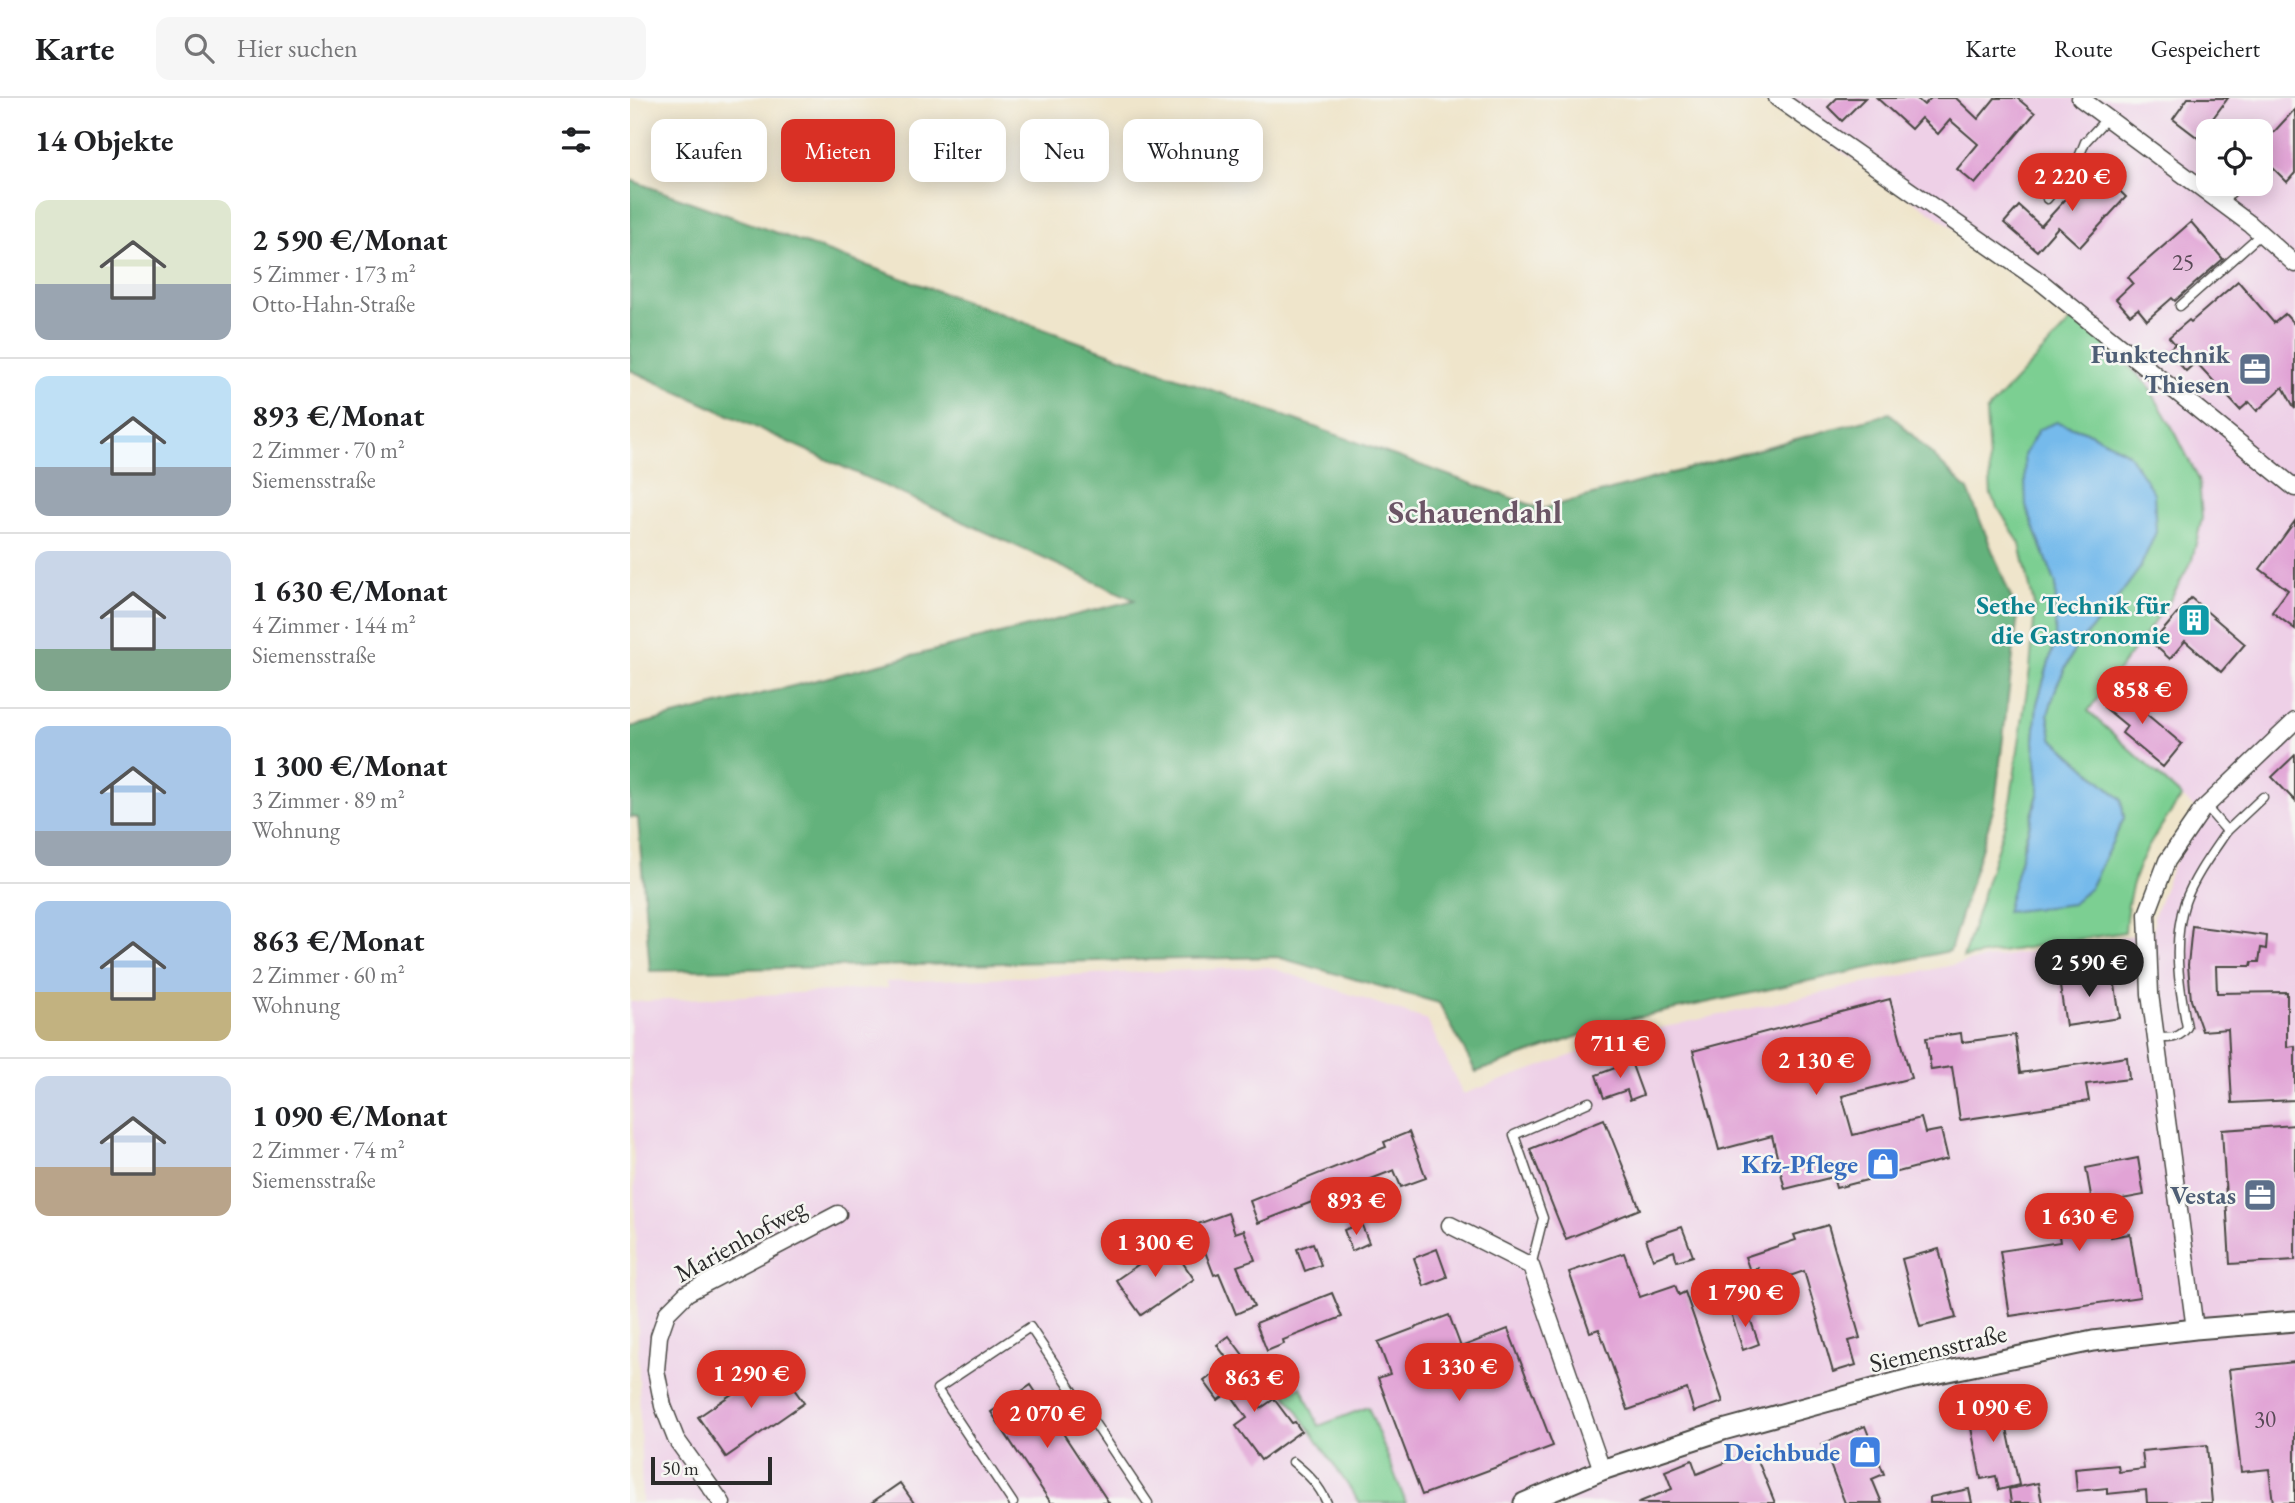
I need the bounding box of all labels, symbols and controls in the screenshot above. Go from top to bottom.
search box [156,17,646,80]
text: Karte [35,27,114,70]
icon: search [180,29,218,67]
text: Hier suchen [236,31,358,65]
text: Karte [1965,33,2016,64]
text: Route [2054,33,2113,64]
text: Gespeichert [2151,33,2260,64]
chip: Kaufen [651,119,767,182]
chip: Mieten [781,119,895,182]
chip: Filter [909,119,1006,182]
chip: Neu [1020,119,1109,182]
chip: Wohnung [1123,119,1263,182]
map controls [2196,119,2273,196]
button: locate [2196,119,2273,196]
text: 14 Objekte [35,121,174,160]
icon: filters [557,121,595,159]
pin: 2 220 € [2007,153,2137,213]
text: 2 220 € [2034,161,2110,191]
text: 2 590 €/Monat [252,220,447,259]
icon: home [91,228,175,312]
house number: 25 [2172,247,2194,277]
text: 5 Zimmer · 173 m² [252,259,416,289]
text: Otto-Hahn-Straße [252,289,415,319]
place label: Funktechnik Thiesen [2091,337,2231,401]
office icon: Funktechnik Thiesen [2236,350,2274,388]
text: 893 €/Monat [252,396,424,435]
icon: home [91,404,175,488]
text: 2 Zimmer · 70 m² [252,435,405,465]
text: Siemensstraße [252,465,376,495]
district label: Schauendahl [1388,490,1562,533]
text: 1 630 €/Monat [252,571,447,610]
icon: home [91,579,175,663]
place label: Sethe Technik für die Gastronomie [1976,588,2170,652]
building icon: Sethe Technik für die Gastronomie [2175,601,2213,639]
text: 4 Zimmer · 144 m² [252,610,416,640]
text: Siemensstraße [252,640,376,670]
pin: 858 € [2093,666,2191,726]
text: 858 € [2113,674,2171,704]
text: 1 300 €/Monat [252,746,447,785]
icon: home [91,754,175,838]
text: 3 Zimmer · 89 m² [252,785,405,815]
text: Wohnung [252,815,340,845]
text: 863 €/Monat [252,921,424,960]
icon: home [91,929,175,1013]
pin: 2 590 € [2024,940,2154,999]
text: 2 590 € [2051,947,2127,977]
text: 2 Zimmer · 60 m² [252,960,405,990]
text: Wohnung [252,990,340,1020]
pin: 711 € [1571,1020,1669,1080]
text: 711 € [1591,1028,1649,1058]
pin: 2 130 € [1751,1038,1881,1097]
text: 2 130 € [1778,1045,1854,1075]
text: 1 090 €/Monat [252,1096,447,1135]
icon: home [91,1104,175,1188]
text: 2 Zimmer · 74 m² [252,1135,405,1165]
shop icon: Kfz-Pflege [1864,1145,1902,1183]
place label: Kfz-Pflege [1741,1147,1858,1181]
text: Siemensstraße [252,1165,376,1195]
office icon: Vestas [2241,1176,2279,1214]
pin: 893 € [1307,1178,1405,1237]
place label: Vestas [2170,1178,2236,1212]
text: 893 € [1327,1185,1385,1215]
street label: Marienhofweg [668,1190,812,1290]
pin: 1 630 € [2014,1194,2144,1253]
text: 1 630 € [2041,1201,2117,1231]
pin: 1 300 € [1090,1220,1220,1279]
text: 1 300 € [1117,1227,1193,1257]
pin: 1 790 € [1680,1270,1810,1329]
text: 1 790 € [1707,1277,1783,1307]
street label: Siemensstraße [1866,1316,2010,1380]
pin: 1 330 € [1394,1344,1524,1403]
pin: 1 290 € [686,1350,816,1410]
text: 1 330 € [1421,1351,1497,1381]
pin: 863 € [1205,1354,1303,1414]
text: 1 290 € [713,1358,789,1388]
text: 863 € [1225,1362,1283,1392]
pin: 1 090 € [1928,1384,2058,1444]
pin: 2 070 € [982,1390,1112,1450]
text: 1 090 € [1955,1392,2031,1422]
text: 2 070 € [1009,1398,1085,1428]
house number: 30 [2254,1404,2276,1434]
shop icon: Deichbude [1846,1433,1884,1471]
place label: Deichbude [1724,1435,1840,1469]
scale bar [651,1454,772,1486]
text: 50 m [662,1456,699,1481]

